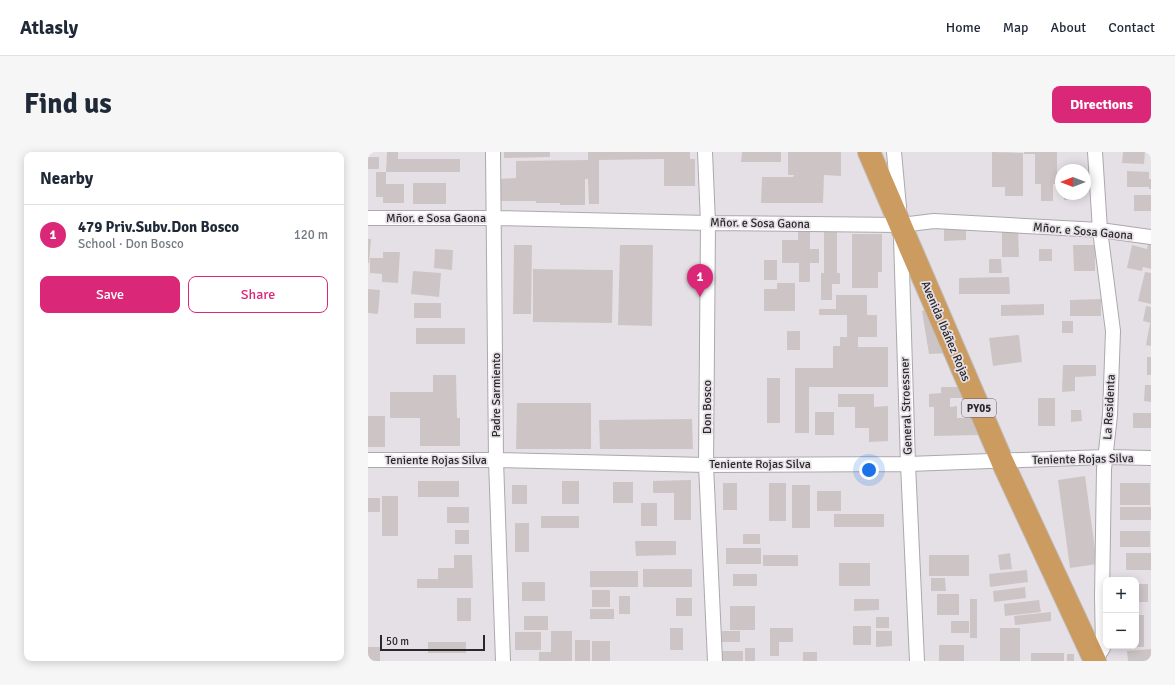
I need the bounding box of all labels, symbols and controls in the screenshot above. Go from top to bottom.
text: Atlasly [20,16,78,40]
text: Home [946,19,981,36]
text: Map [1003,19,1028,36]
text: About [1050,19,1086,36]
text: Contact [1108,19,1155,36]
button: Directions [1052,86,1151,123]
text: Find us [24,87,112,121]
north arrow [1055,164,1091,200]
text: Nearby [40,168,93,189]
street label: Mñor. e Sosa Gaona [386,211,486,226]
street label: Mñor. e Sosa Gaona [710,215,810,232]
text: 479 Priv.Subv.Don Bosco [78,218,239,236]
street label: Mñor. e Sosa Gaona [1032,220,1133,243]
text: 1 [49,227,57,243]
text: 120 m [294,227,328,243]
text: School · Don Bosco [78,236,184,252]
pin: 1 [687,264,713,297]
button: Save [40,276,180,313]
button: Share [188,276,328,313]
street label: Avenida Ibáñez Rojas [918,279,974,384]
street label: Padre Sarmiento [489,353,504,437]
street label: General Stroessner [897,356,916,455]
street label: La Residenta [1100,374,1119,440]
street label: Don Bosco [700,380,715,434]
road number: PY05 [962,399,996,417]
street label: Teniente Rojas Silva [1032,451,1134,468]
street label: Teniente Rojas Silva [385,453,487,468]
street label: Teniente Rojas Silva [709,457,811,472]
your location [859,460,879,480]
map controls [1103,577,1139,649]
button: + [1103,577,1139,613]
button: − [1103,613,1139,649]
scale bar [380,633,485,652]
text: 50 m [386,635,409,648]

